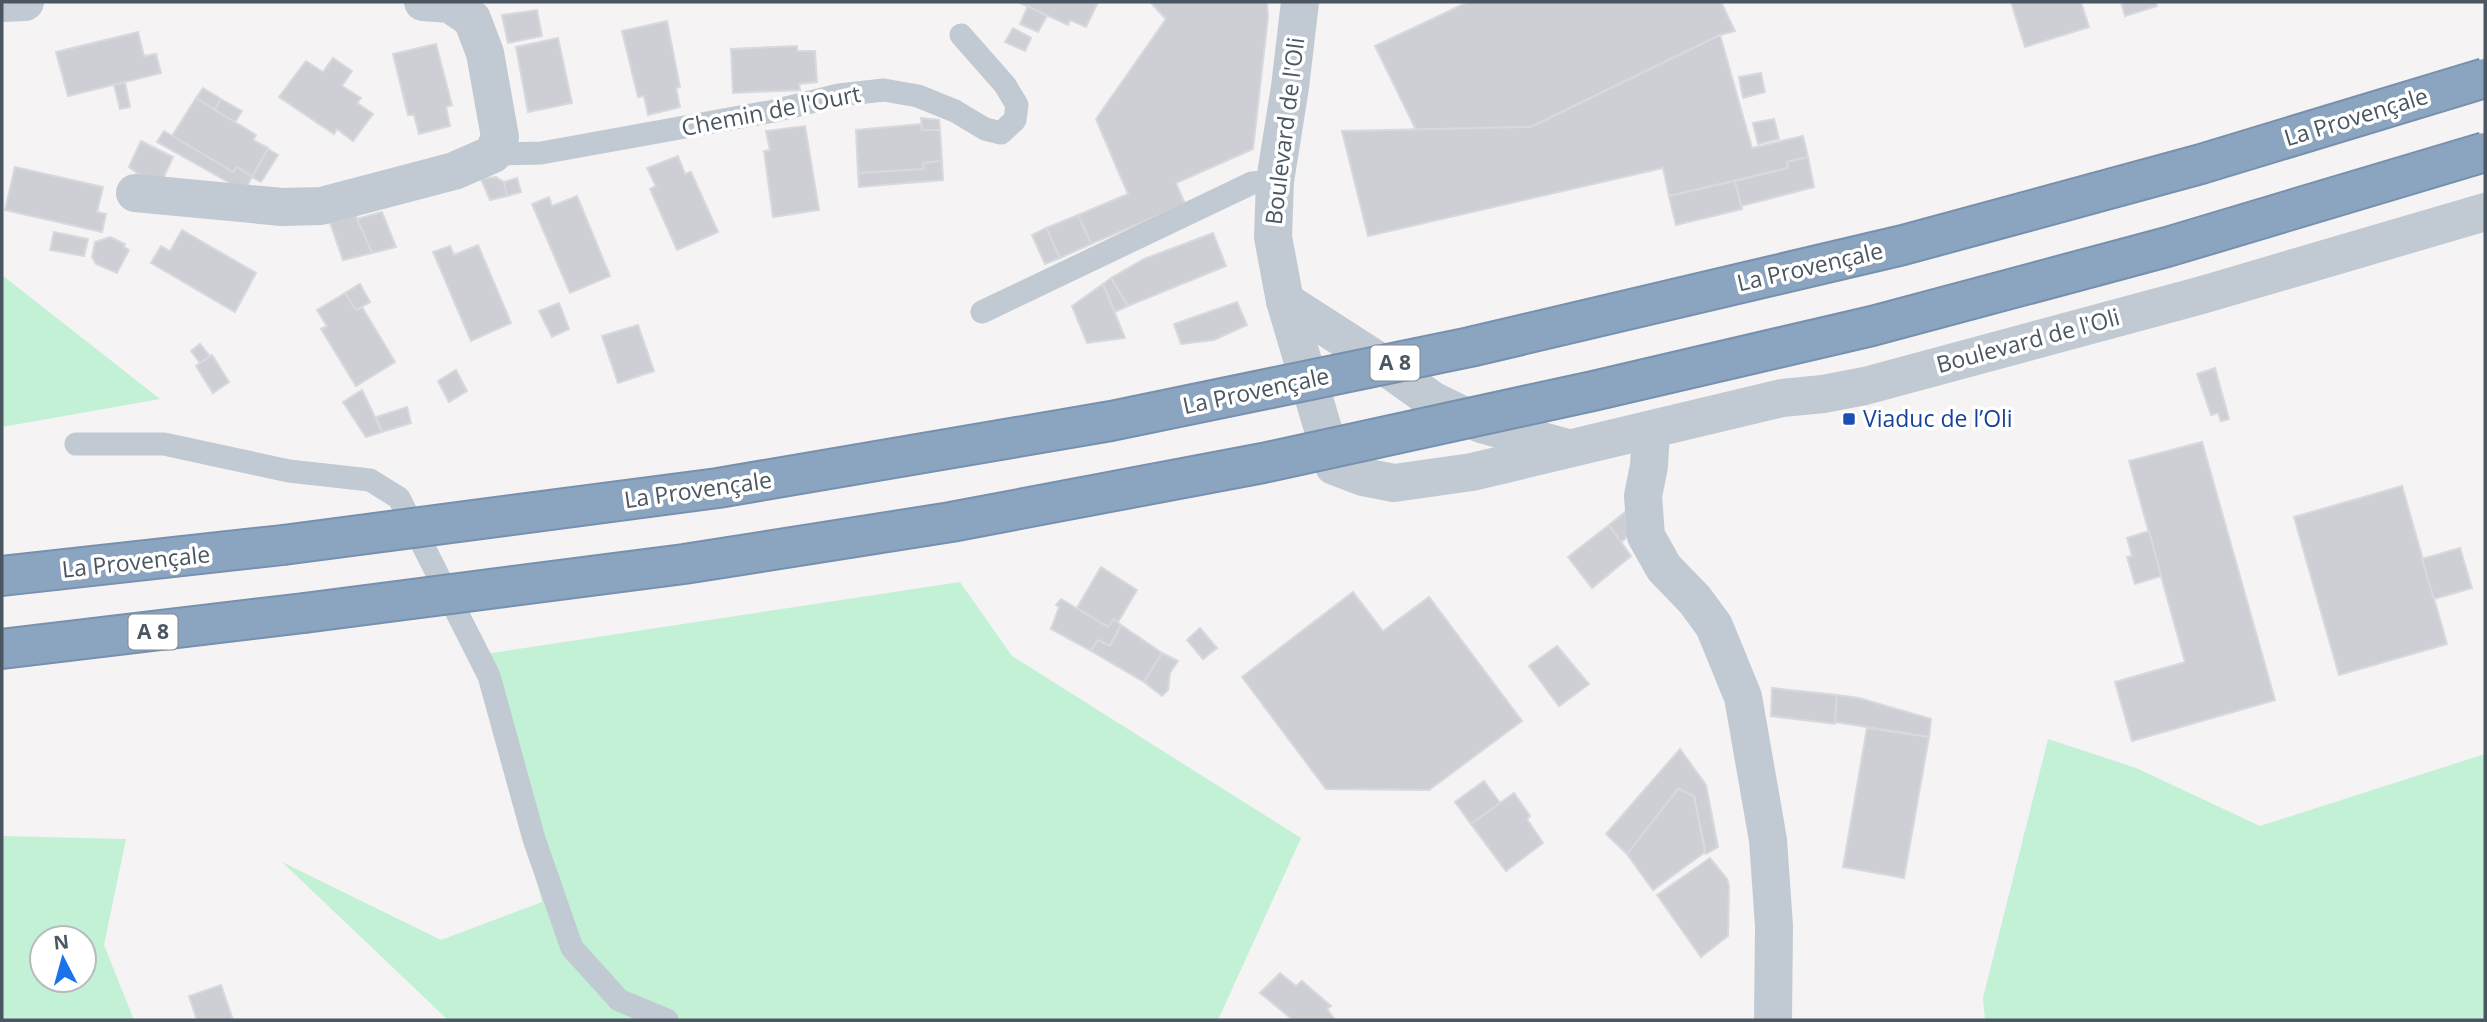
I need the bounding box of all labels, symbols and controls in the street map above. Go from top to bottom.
street label: Boulevard de l'Oli [1257,35,1311,226]
street label: Chemin de l'Ourt [678,77,863,143]
street label: La Provençale [2280,79,2432,153]
street label: La Provençale [1734,234,1886,298]
street label: Boulevard de l'Oli [1933,300,2123,380]
road number: A 8 [1370,346,1420,380]
street label: La Provençale [1180,359,1332,421]
place label: Viaduc de l’Oli [1863,402,2013,434]
marker: Viaduc de l’Oli [1841,411,1857,427]
street label: La Provençale [622,463,774,515]
street label: La Provençale [60,537,212,585]
road number: A 8 [128,614,178,650]
north arrow [28,924,98,994]
text: N [52,928,70,956]

